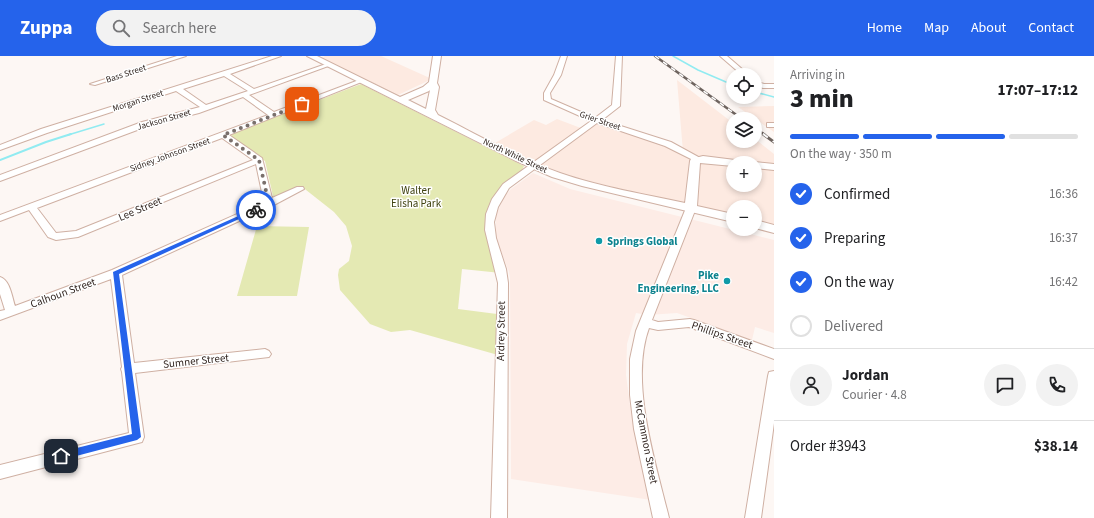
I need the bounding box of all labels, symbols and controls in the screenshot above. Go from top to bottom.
search box [96,10,376,46]
text: Zuppa [20,15,72,42]
icon: search [110,17,132,39]
text: Search here [142,18,216,39]
text: Home [867,18,902,38]
text: Map [924,18,949,38]
text: About [971,18,1006,38]
text: Contact [1028,18,1074,38]
street label: Bass Street [104,61,148,87]
text: Arriving in [790,66,845,84]
map controls [726,68,762,236]
button: locate [726,68,762,104]
text: 3 min [790,80,854,117]
text: 17:07–17:12 [997,80,1078,101]
street label: Morgan Street [111,87,165,115]
pin [285,87,319,121]
icon: bag [291,93,313,115]
street label: Jackson Street [136,106,192,134]
street label: Grier Street [578,108,622,134]
button: layers [726,112,762,148]
street label: Sidney Johnson Street [128,134,212,176]
street label: North White Street [481,135,549,177]
text: On the way · 350 m [790,145,892,163]
button: + [726,156,762,192]
park label: Walter Elisha Park [391,183,442,211]
icon: check [790,183,812,205]
text: Confirmed [824,184,890,205]
text: 16:36 [1049,185,1078,203]
courier [236,190,276,230]
street label: Lee Street [116,193,164,225]
icon: bike [245,199,267,221]
button: − [726,200,762,236]
icon: check [790,227,812,249]
text: Preparing [824,228,885,249]
text: 16:37 [1049,229,1078,247]
place label: Springs Global [607,234,678,249]
marker: Springs Global [594,236,604,246]
place label: Pike Engineering, LLC [638,268,720,296]
icon: check [790,271,812,293]
text: On the way [824,272,894,293]
text: 16:42 [1049,273,1078,291]
street label: Calhoun Street [28,274,98,312]
marker: Pike Engineering, LLC [722,276,732,286]
street label: Ardrey Street [493,301,509,361]
text: Delivered [824,316,883,337]
street label: Phillips Street [689,318,755,353]
street label: Sumner Street [162,350,230,372]
button: person [790,364,832,406]
button: chat [984,364,1026,406]
button: phone [1036,364,1078,406]
text: Jordan [842,365,889,386]
text: Courier · 4.8 [842,386,907,404]
street label: McCammon Street [631,399,662,485]
text: Order #3943 [790,436,866,457]
text: $38.14 [1034,436,1078,457]
pin [44,439,78,473]
icon: home [50,445,72,467]

